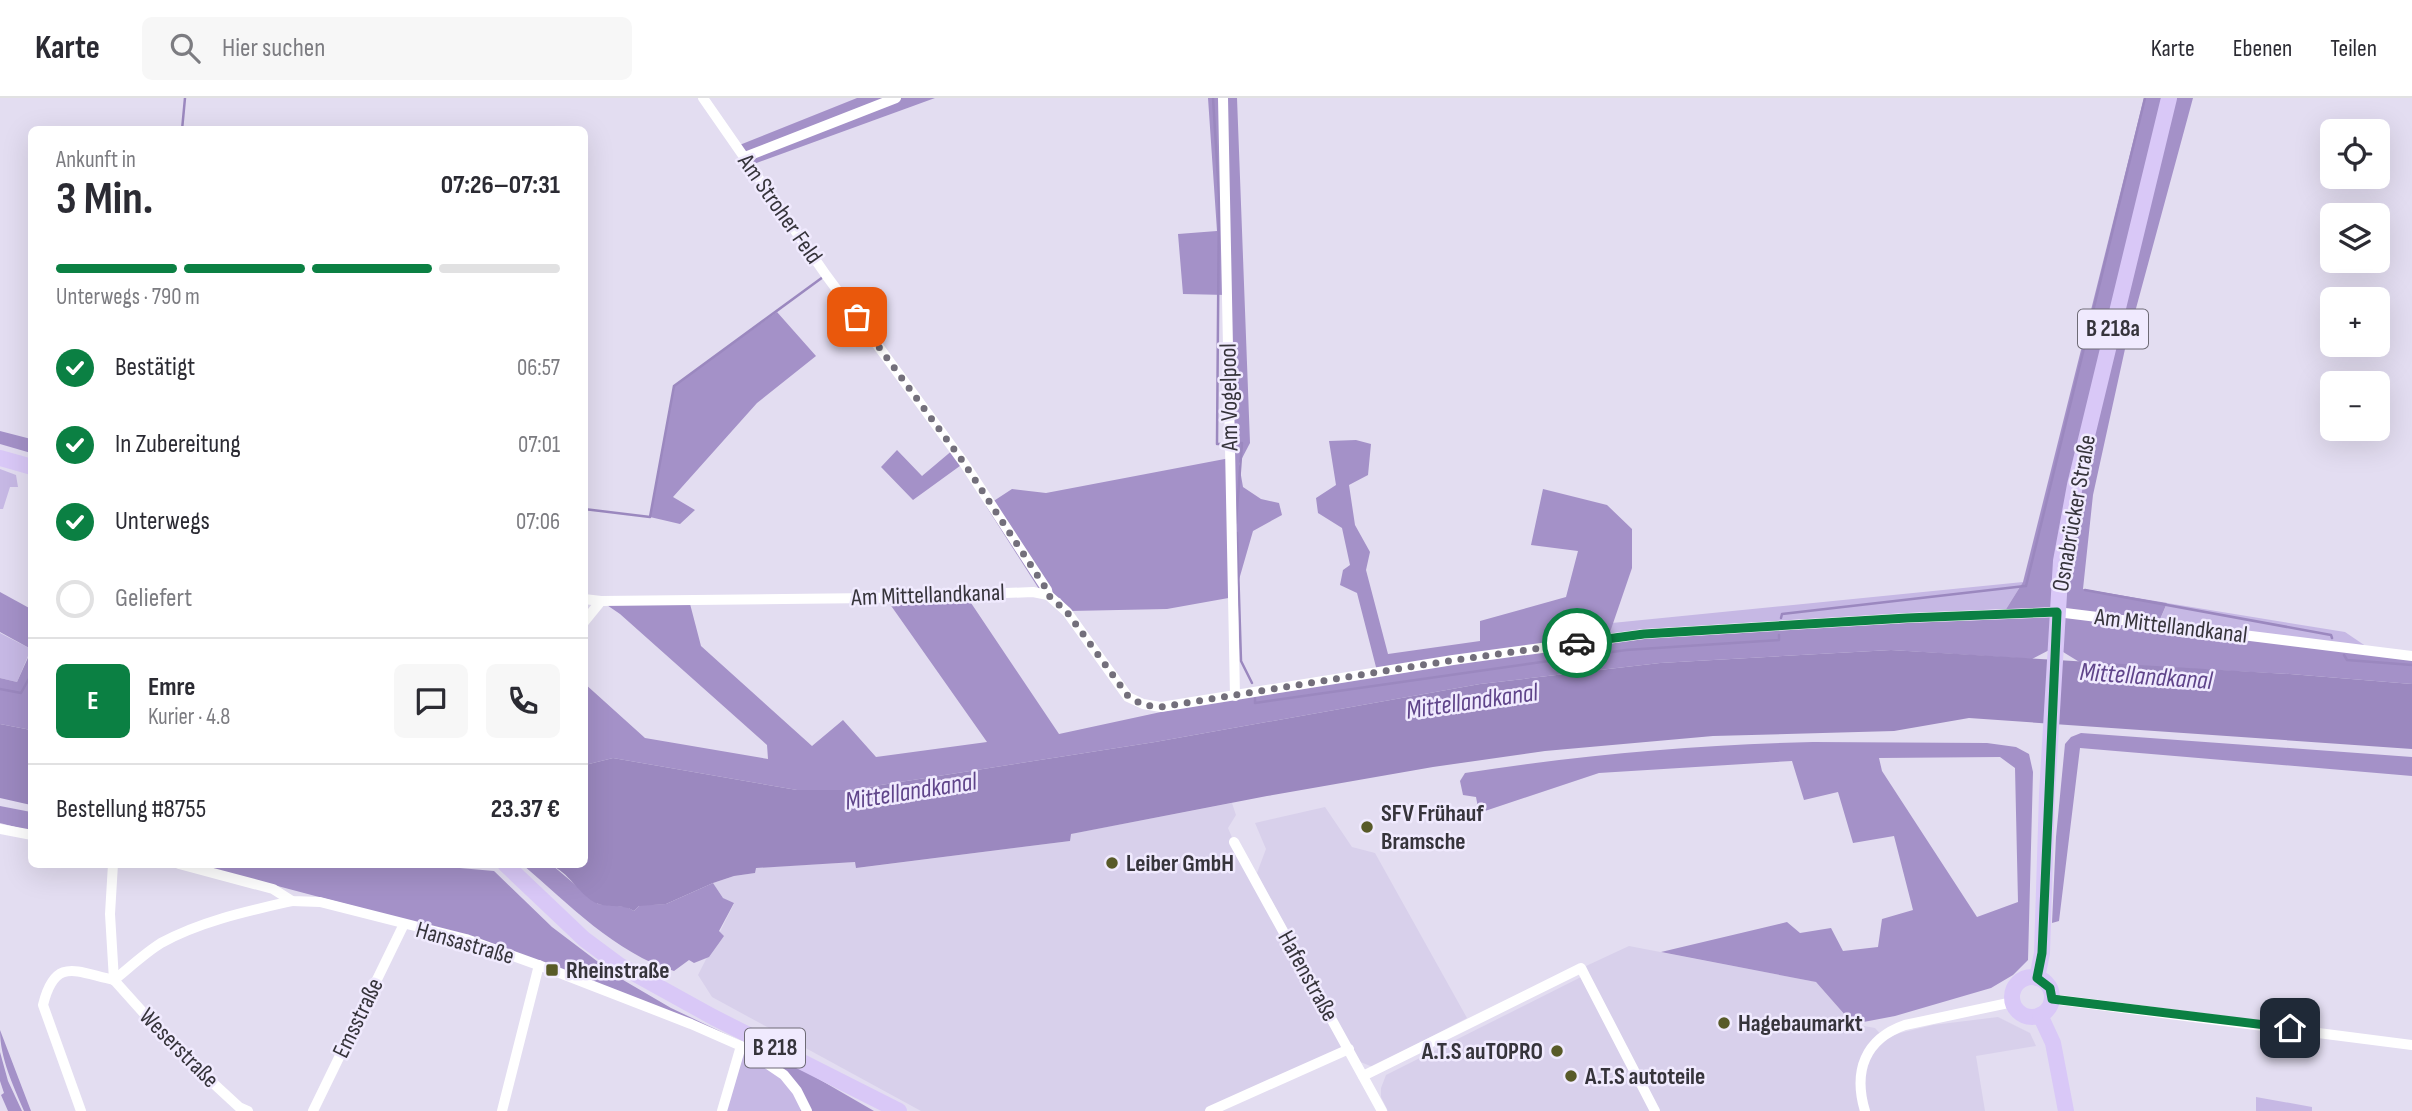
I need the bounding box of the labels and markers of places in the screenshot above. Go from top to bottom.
pin [827,287,887,347]
place label: SFV Frühauf Bramsche [1381,799,1484,856]
marker: SFV Frühauf Bramsche [1359,819,1375,835]
place label: Leiber GmbH [1126,849,1234,878]
marker: Leiber GmbH [1104,855,1120,871]
place label: Rheinstraße [566,956,670,985]
marker: Rheinstraße [544,962,560,978]
pin [2260,998,2320,1058]
place label: Hagebaumarkt [1738,1009,1863,1038]
marker: Hagebaumarkt [1716,1015,1732,1031]
place label: A.T.S auTOPRO [1421,1037,1543,1066]
marker: A.T.S auTOPRO [1549,1043,1565,1059]
place label: A.T.S autoteile [1584,1062,1705,1091]
marker: A.T.S autoteile [1563,1068,1579,1084]

